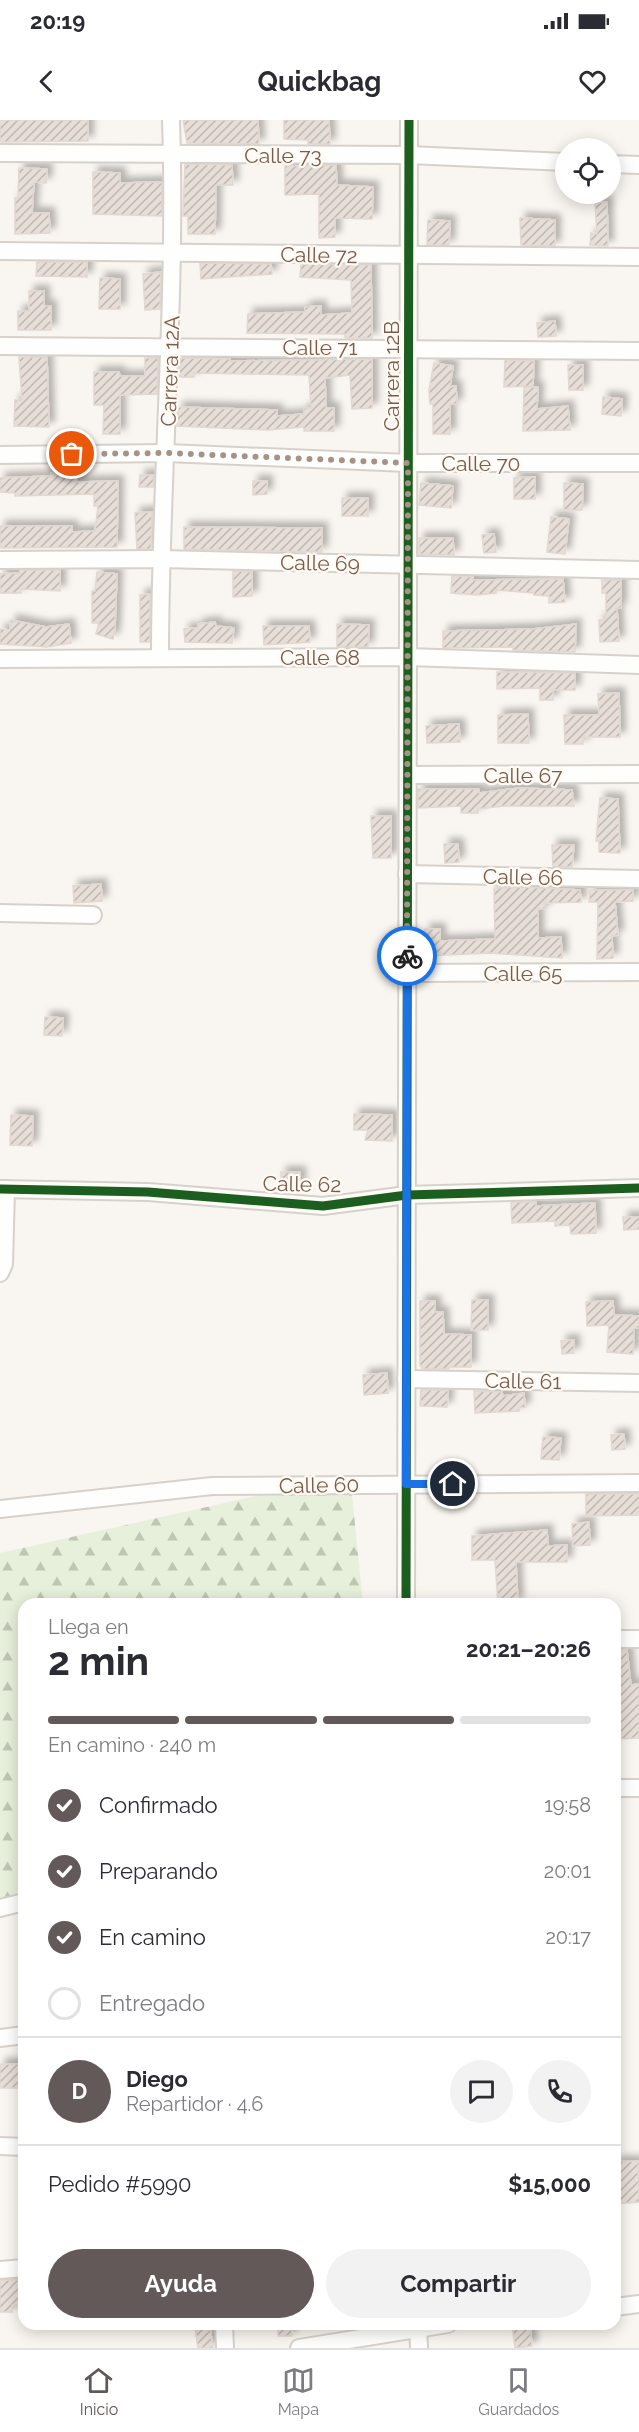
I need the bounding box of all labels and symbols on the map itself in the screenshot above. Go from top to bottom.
street label: Calle 73 [244,143,322,168]
street label: Calle 72 [280,242,358,268]
street label: Carrera 12A [156,315,184,427]
street label: Carrera 12B [379,321,404,431]
street label: Calle 71 [282,335,358,360]
pin [46,428,97,479]
street label: Calle 70 [442,451,520,476]
street label: Calle 69 [280,550,360,576]
street label: Calle 68 [280,645,360,670]
street label: Calle 67 [484,763,563,788]
street label: Calle 66 [483,864,563,890]
courier [377,926,437,986]
street label: Calle 65 [483,961,563,986]
street label: Calle 62 [263,1171,341,1197]
street label: Calle 61 [484,1368,562,1394]
pin [427,1458,478,1509]
street label: Calle 60 [279,1472,359,1498]

